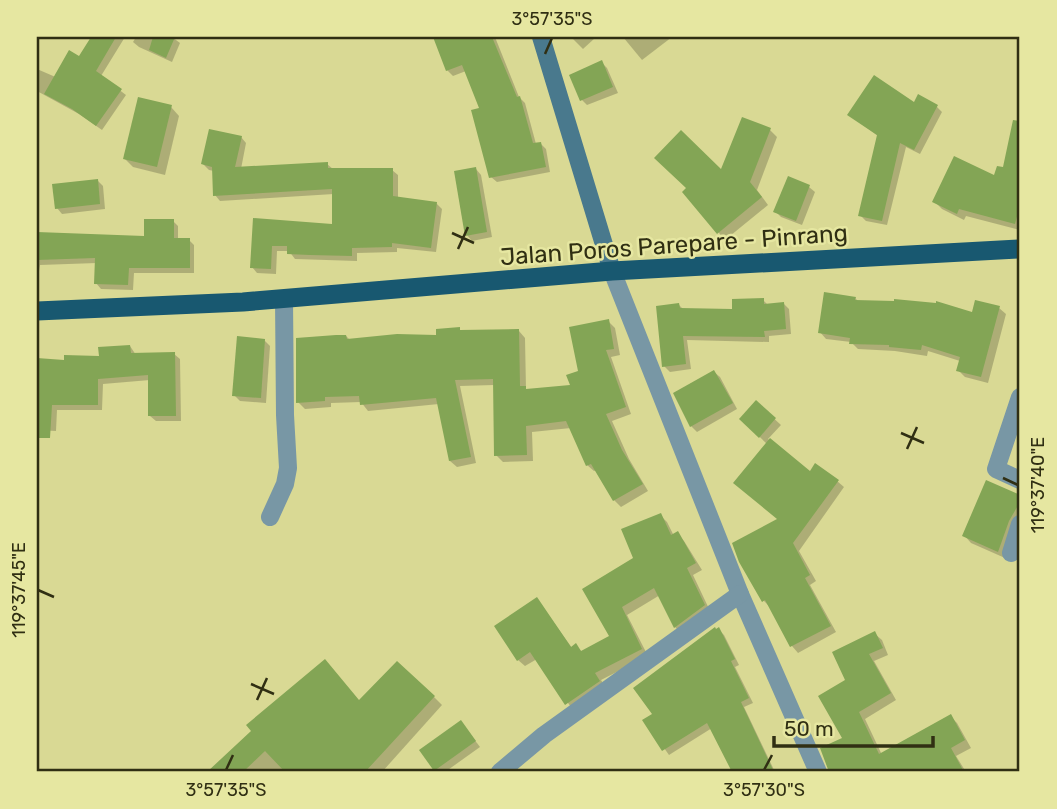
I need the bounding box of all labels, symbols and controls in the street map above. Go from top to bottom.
text: 3°57'35"S [511,8,593,30]
street label: Jalan Poros Parepare - Pinrang [499,219,849,271]
text: 119°37'40"E [1027,437,1049,533]
text: 119°37'45"E [8,542,30,638]
scale bar [774,704,933,748]
text: 50 m [784,716,834,741]
text: 3°57'35"S [185,779,267,801]
text: 3°57'30"S [723,779,805,801]

